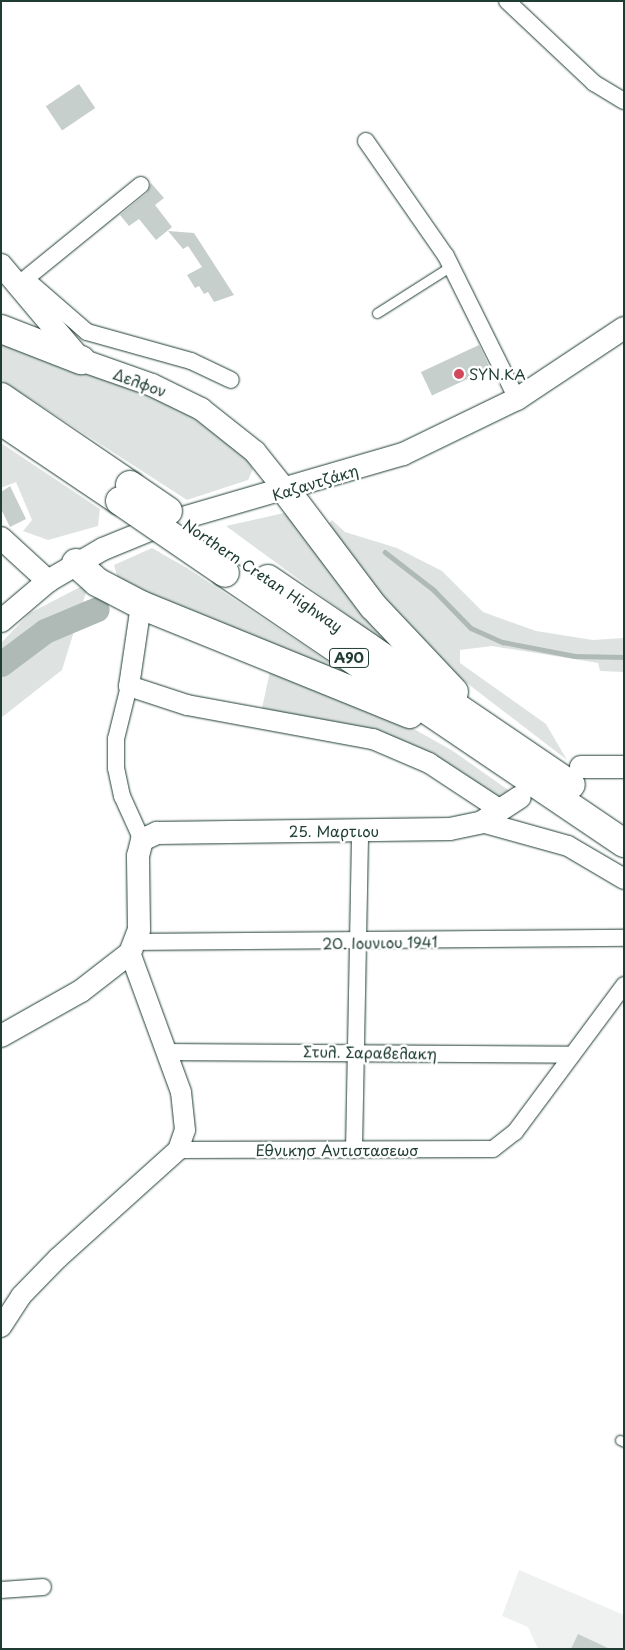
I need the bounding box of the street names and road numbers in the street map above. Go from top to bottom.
street label: Δελφον [111,364,169,400]
street label: Καζαντζάκη [270,460,360,504]
street label: Northern Cretan Highway [180,515,346,635]
road number: Α90 [329,646,369,670]
street label: 25. Μαρτιου [288,822,380,840]
street label: 20. Ιουνιου 1941 [321,932,439,952]
street label: Στυλ. Σαραβελακη [303,1042,437,1062]
street label: Εθνικησ Αντιστασεωσ [255,1141,419,1159]

